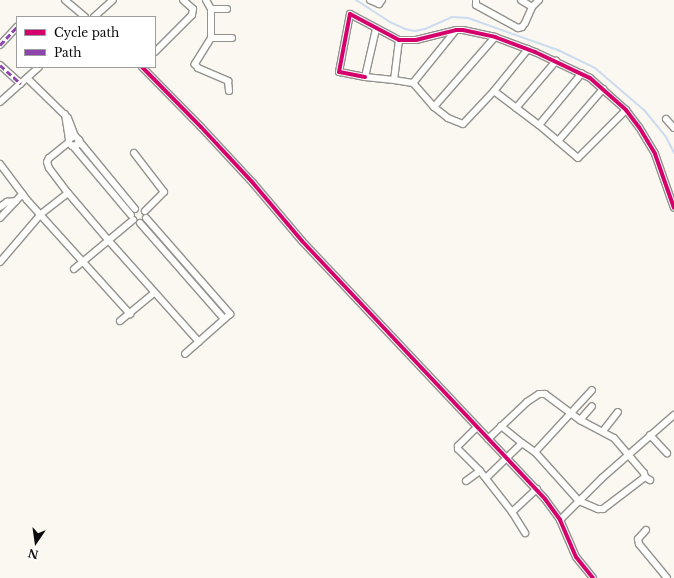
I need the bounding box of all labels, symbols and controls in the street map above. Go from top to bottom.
legend [16,16,156,68]
text: Cycle path [54,25,119,40]
text: Path [54,45,82,60]
north arrow [16,522,56,562]
text: N [27,546,40,562]

